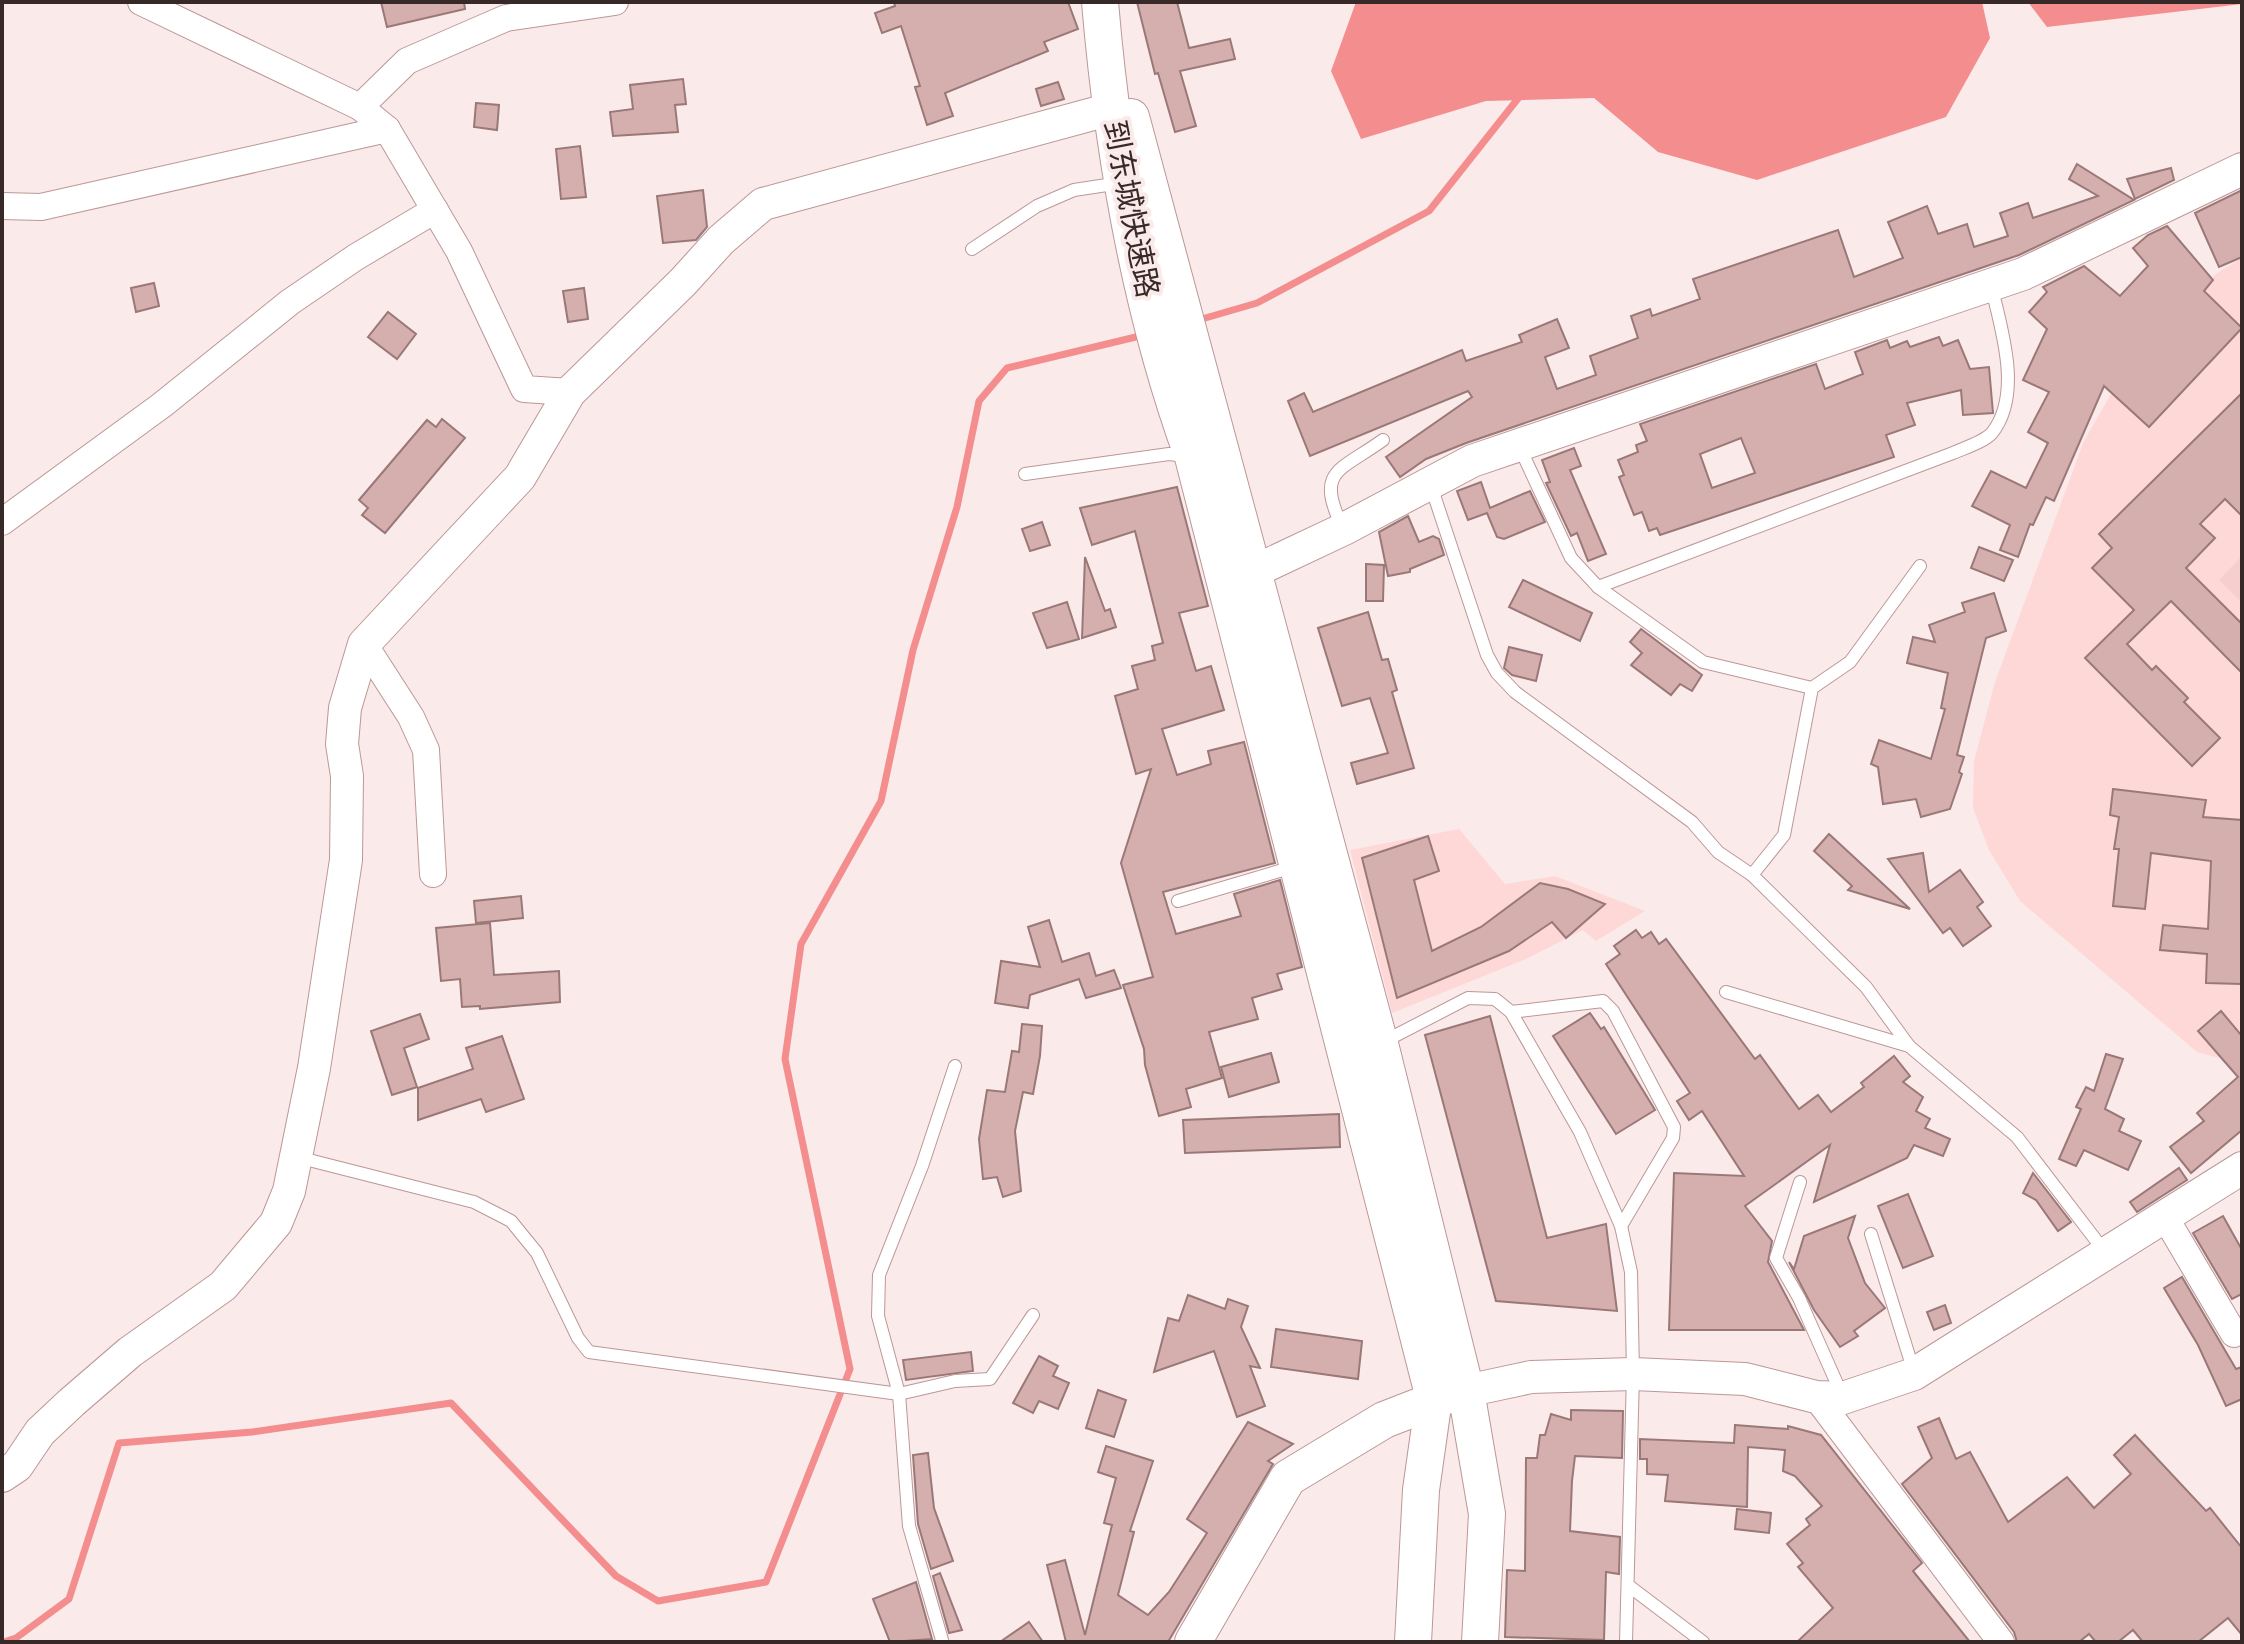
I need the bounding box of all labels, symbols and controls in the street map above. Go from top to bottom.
street label: 到东城快速路 [1095,117,1165,301]

